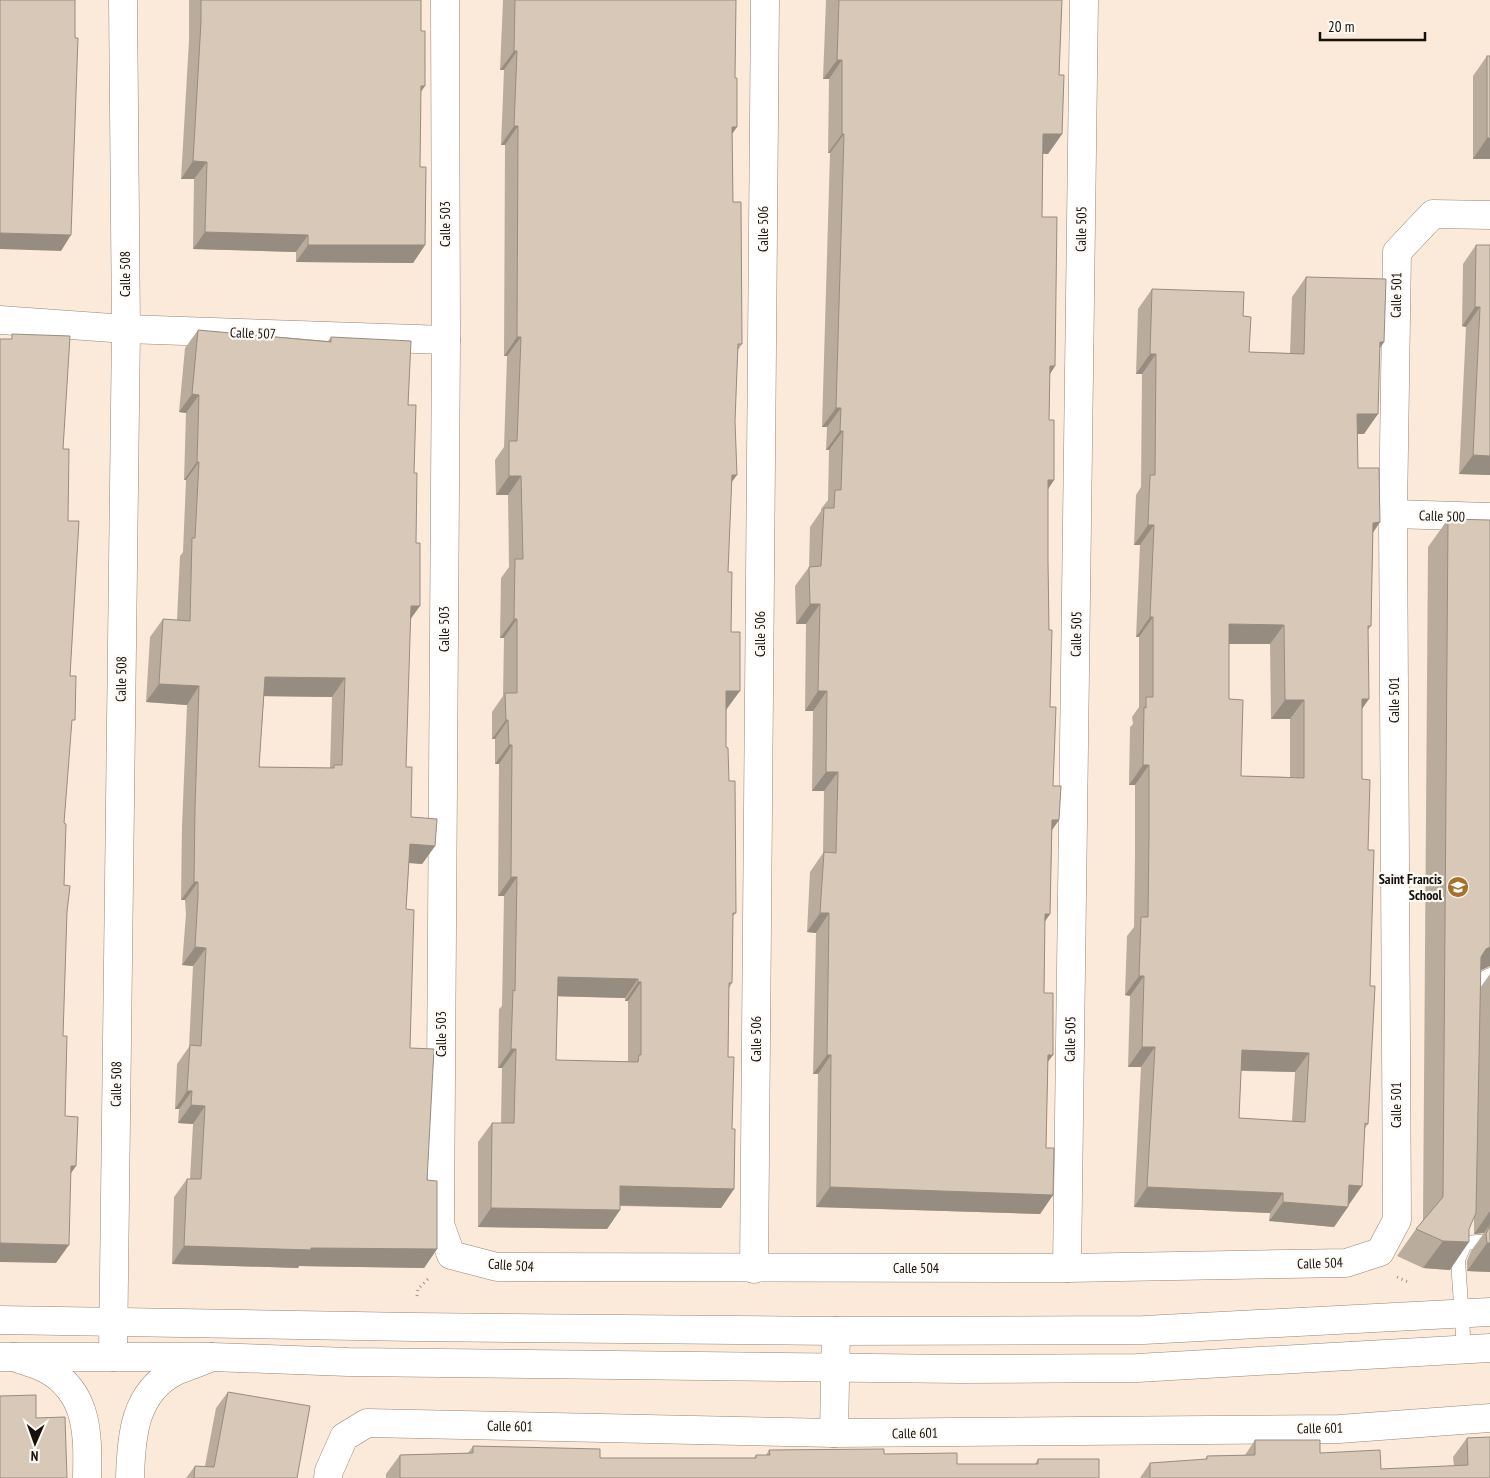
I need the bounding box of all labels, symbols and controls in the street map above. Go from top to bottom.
scale bar [1320,10,1425,42]
text: 20 m [1328,17,1354,36]
street label: Calle 503 [436,201,454,247]
street label: Calle 506 [754,206,772,252]
street label: Calle 505 [1072,206,1090,252]
street label: Calle 508 [116,251,134,297]
street label: Calle 501 [1387,272,1405,318]
street label: Calle 507 [230,323,276,343]
street label: Calle 500 [1419,506,1465,526]
street label: Calle 503 [435,606,453,652]
street label: Calle 506 [751,611,769,657]
street label: Calle 505 [1067,611,1085,657]
street label: Calle 508 [112,656,130,702]
street label: Calle 501 [1385,677,1403,723]
place label: Saint Francis School [1379,870,1443,904]
school or university icon: Saint Francis School [1446,875,1470,899]
street label: Calle 503 [432,1011,450,1057]
street label: Calle 506 [747,1016,765,1062]
street label: Calle 505 [1061,1016,1079,1062]
street label: Calle 508 [107,1061,125,1107]
street label: Calle 501 [1387,1082,1405,1128]
street label: Calle 504 [1297,1253,1344,1273]
street label: Calle 504 [487,1254,535,1276]
street label: Calle 504 [893,1259,940,1277]
street label: Calle 601 [487,1417,533,1435]
north arrow [10,1418,60,1468]
street label: Calle 601 [1297,1419,1343,1437]
street label: Calle 601 [892,1424,938,1442]
text: N [30,1447,39,1465]

